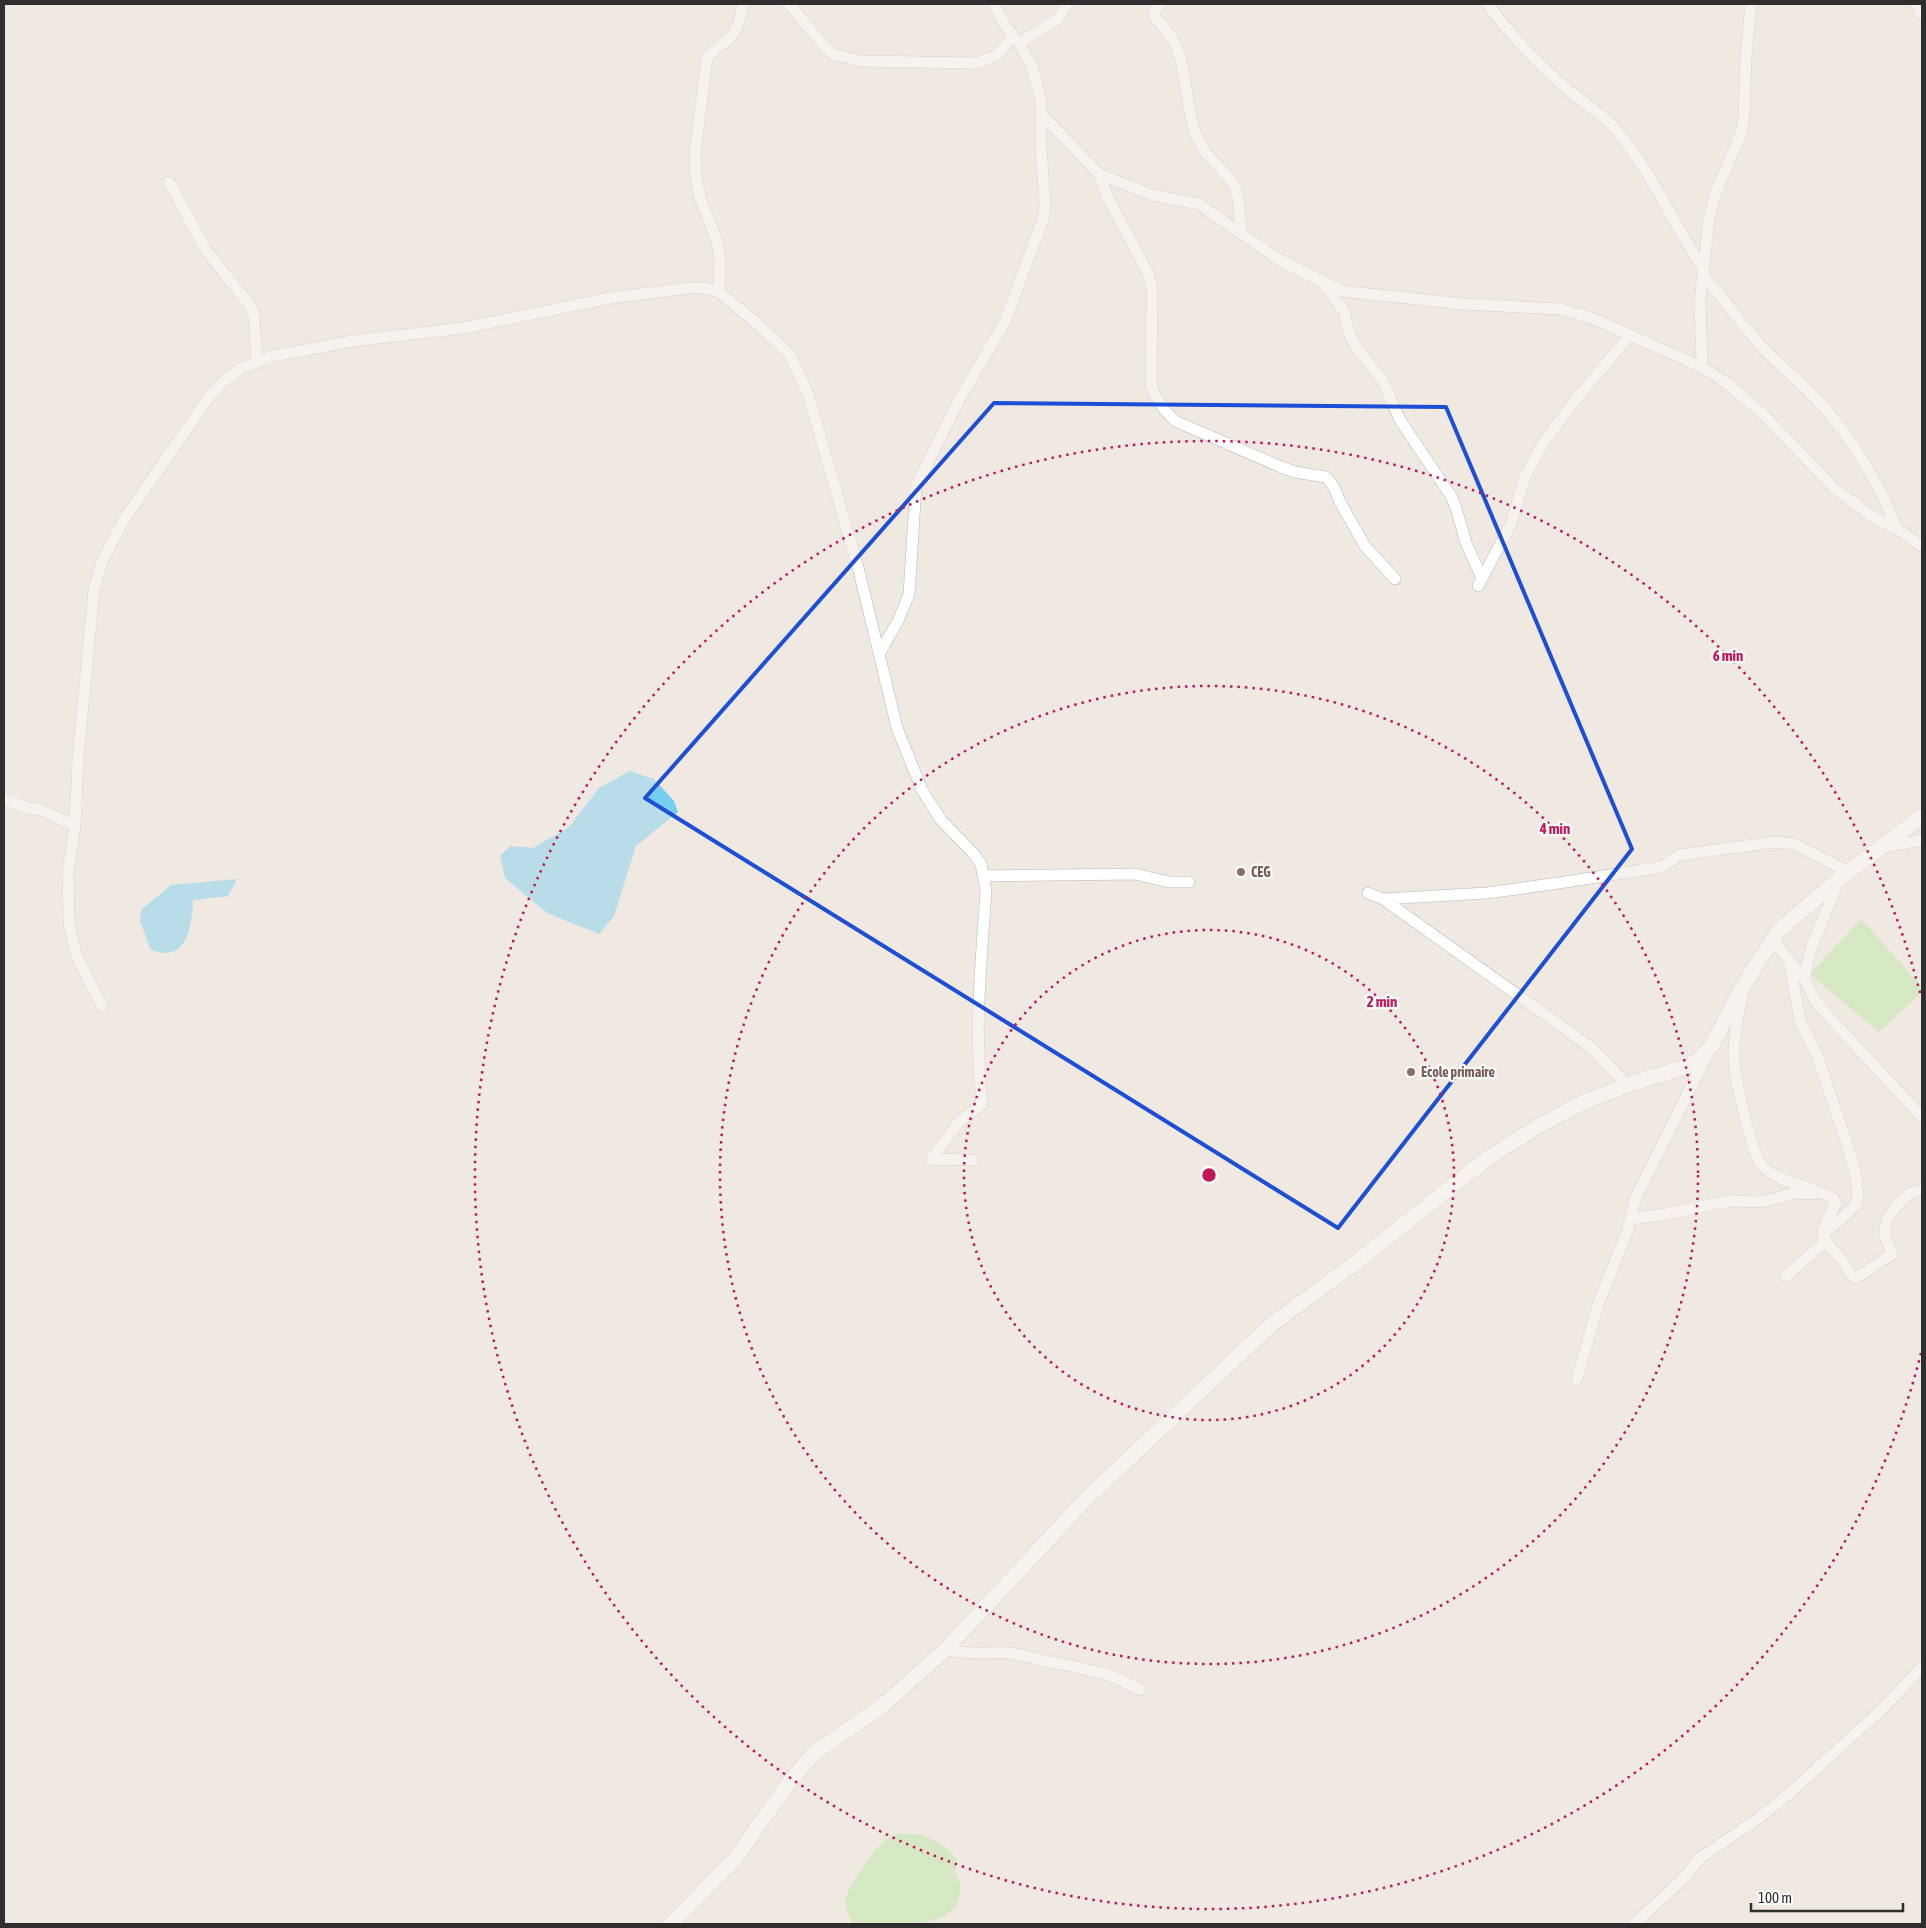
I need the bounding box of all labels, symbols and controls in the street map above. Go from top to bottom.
text: 6 min [1713,647,1743,664]
text: 4 min [1539,820,1570,837]
place label: CEG [1251,864,1271,880]
marker: CEG [1235,866,1247,878]
text: 2 min [1367,993,1397,1010]
place label: Ecole primaire [1421,1064,1495,1080]
marker: Ecole primaire [1405,1066,1417,1078]
centre of rings [1200,1166,1218,1184]
scale bar [1751,1880,1904,1912]
text: 100 m [1758,1889,1792,1906]

